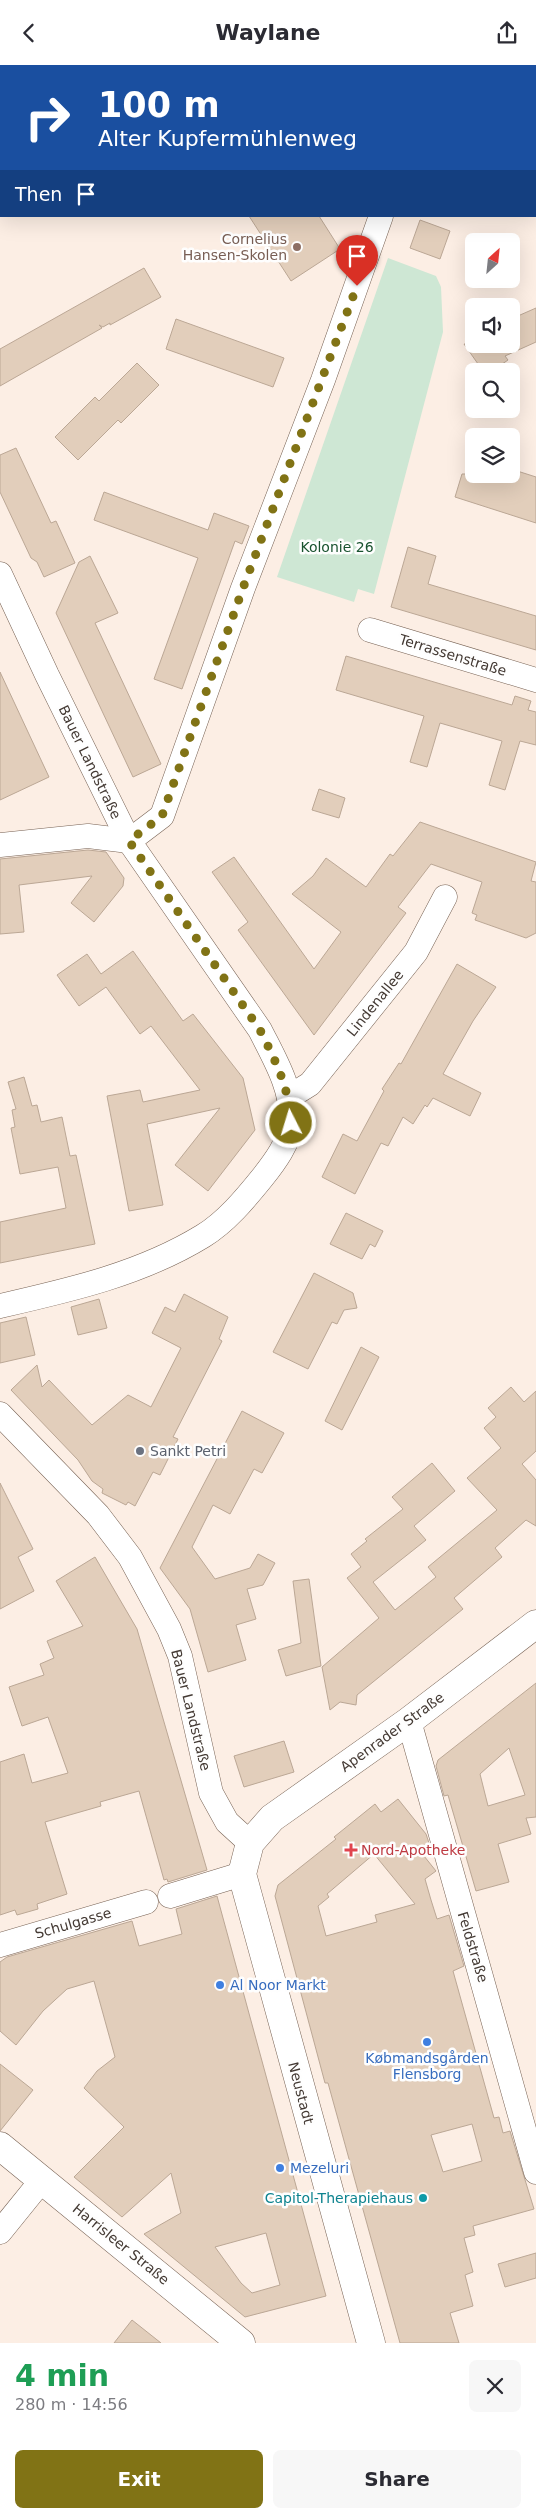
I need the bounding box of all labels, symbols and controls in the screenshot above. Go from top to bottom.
icon: back [15,19,43,47]
icon: share [493,19,521,47]
text: Waylane [216,20,320,45]
icon: right [15,85,80,150]
text: 100 m [98,85,220,125]
text: Alter Kupfermühlenweg [98,126,357,151]
icon: arrive [72,180,100,208]
text: Then [15,183,62,205]
place label: Cornelius Hansen-Skolen [183,231,287,263]
north arrow [465,233,520,287]
map controls [465,233,520,483]
pin [336,235,378,286]
marker: Cornelius Hansen-Skolen [291,241,303,253]
icon: arrive [343,242,371,270]
button: sound [465,298,520,353]
button: search [465,363,520,418]
button: layers [465,428,520,483]
park label: Kolonie 26 [300,539,374,555]
street label: Terrassenstraße [397,631,509,679]
street label: Bauer Landstraße [56,703,124,821]
street label: Lindenallee [343,967,407,1039]
position arrow [264,1096,316,1148]
place label: Sankt Petri [150,1443,226,1459]
marker: Sankt Petri [134,1445,146,1457]
street label: Bauer Landstraße [168,1648,214,1772]
street label: Apenrader Straße [337,1689,447,1775]
place label: Nord-Apotheke [361,1842,465,1858]
marker: Nord-Apotheke [345,1844,357,1856]
street label: Schulgasse [33,1904,113,1942]
street label: Feldstraße [455,1910,491,1984]
place label: Al Noor Markt [230,1977,326,1993]
marker: Al Noor Markt [214,1979,226,1991]
marker: Købmandsgården Flensborg [421,2036,433,2048]
place label: Købmandsgården Flensborg [365,2050,489,2082]
street label: Neustadt [285,2060,317,2126]
place label: Mezeluri [290,2160,349,2176]
marker: Mezeluri [274,2162,286,2174]
place label: Capitol-Therapiehaus [265,2190,413,2206]
marker: Capitol-Therapiehaus [417,2192,429,2204]
street label: Harrisleer Straße [70,2200,172,2288]
text: 4 min [15,2358,109,2393]
button: close [469,2360,521,2412]
text: 280 m · 14:56 [15,2395,128,2414]
button: Exit [15,2450,263,2508]
button: Share [273,2450,521,2508]

